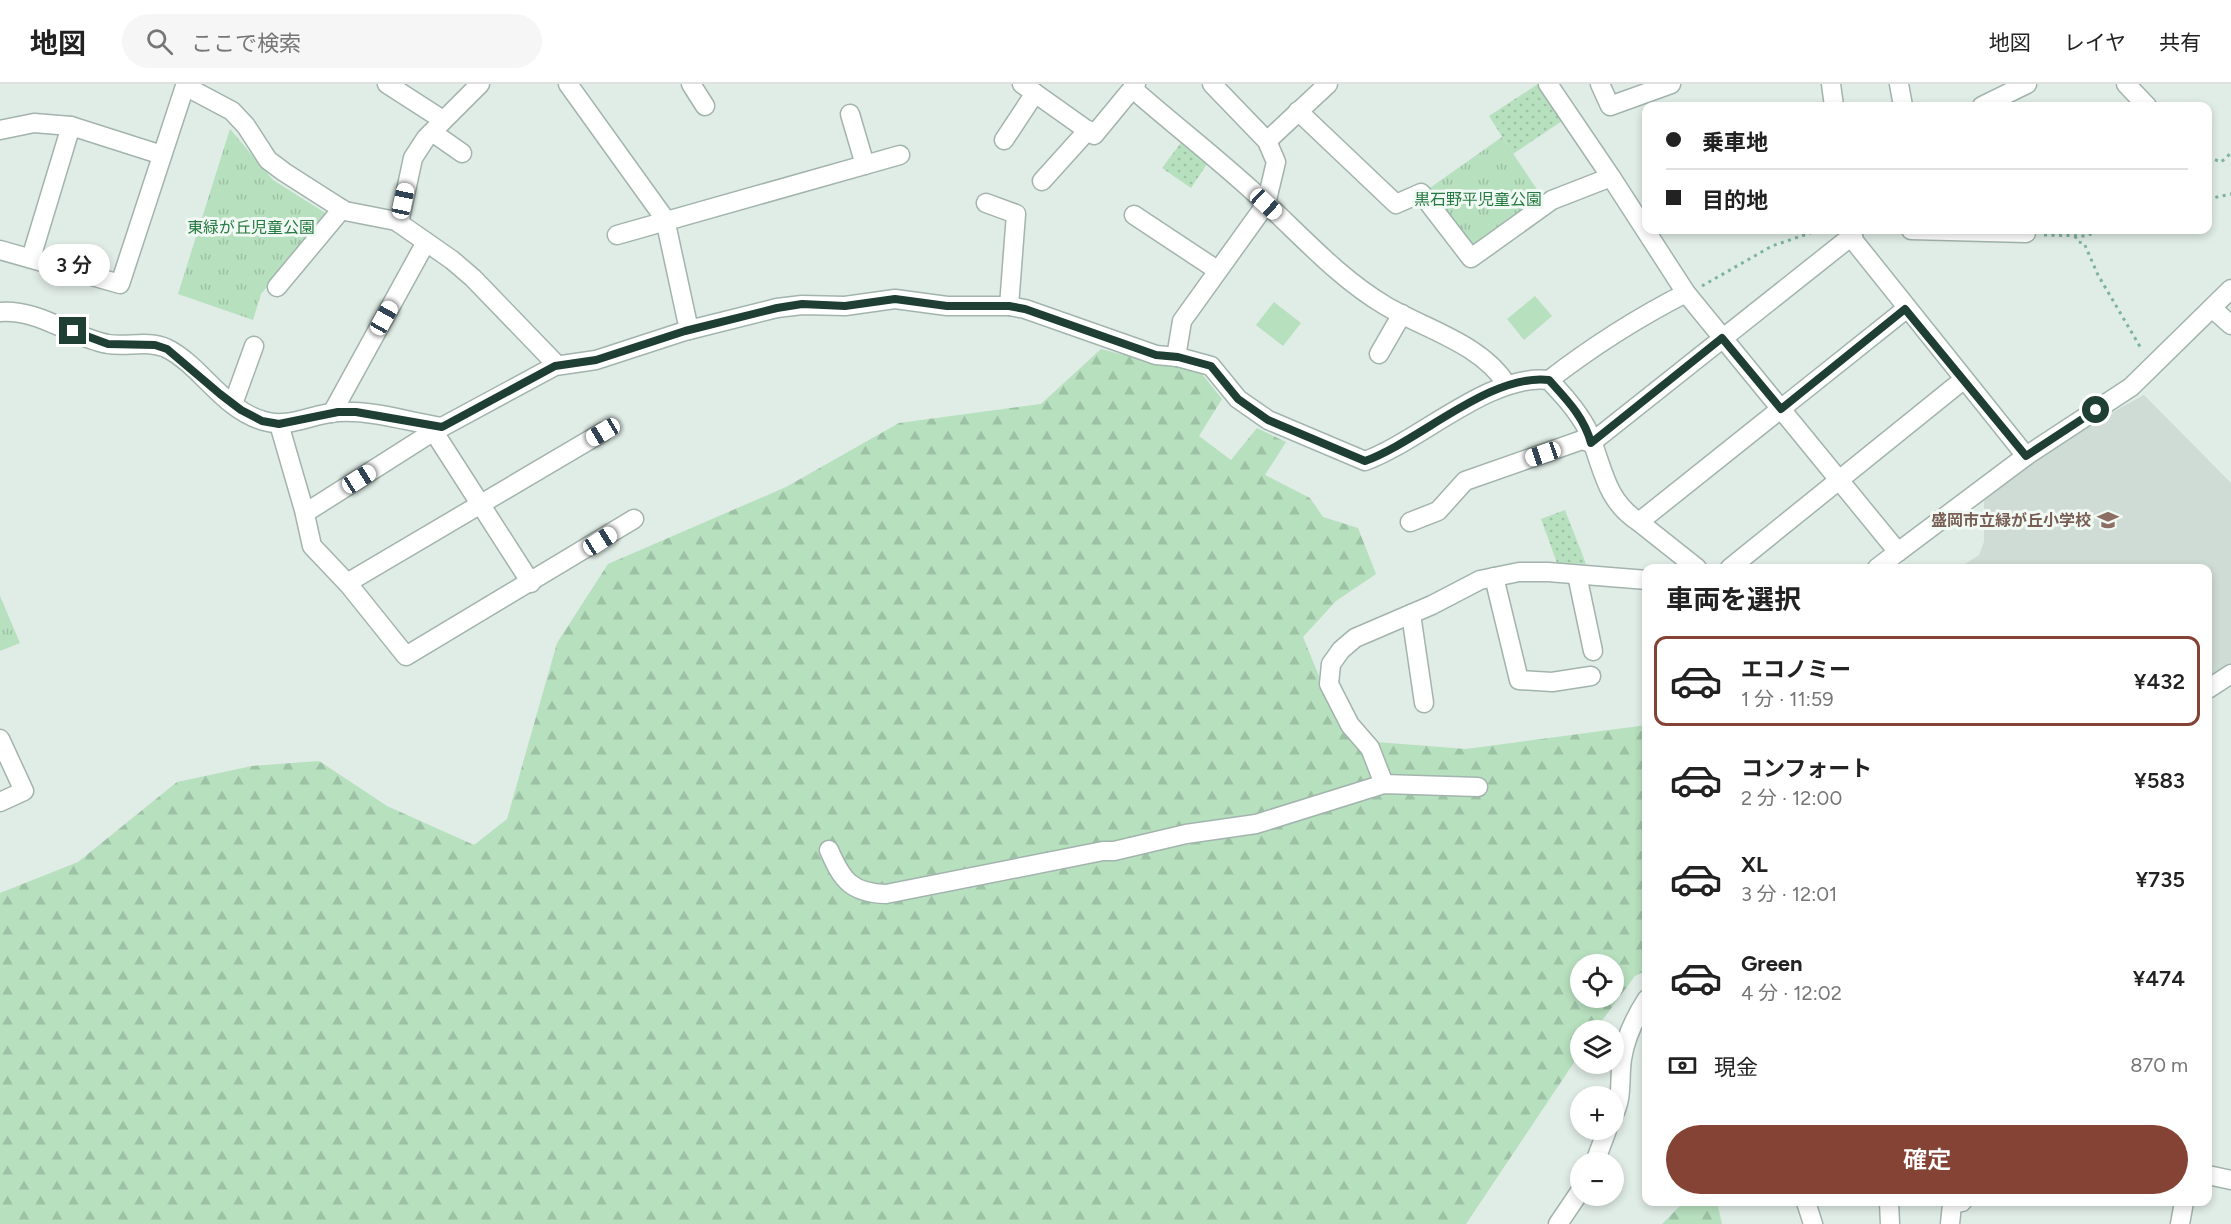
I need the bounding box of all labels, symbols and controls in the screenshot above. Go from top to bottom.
search box [122,14,542,68]
icon: search [143,25,176,58]
text: 地図 [30,26,86,60]
text: ここで検索 [191,30,301,57]
text: 地図 [1989,30,2031,55]
text: レイヤ [2064,30,2126,55]
text: 共有 [2159,30,2201,55]
text: 乗車地 [1702,129,1768,156]
car [390,182,416,220]
car [1247,185,1285,223]
text: 目的地 [1702,187,1768,214]
park label: 黒石野平児童公園 [1414,190,1542,209]
park label: 東緑が丘児童公園 [187,218,315,237]
callout: 3 分 [37,244,109,286]
text: 3 分 [56,253,92,277]
car [367,298,401,338]
route end [59,317,86,344]
route start [2082,396,2109,423]
car [583,415,623,449]
car [1523,440,1563,468]
car [339,462,379,496]
school or university icon: 盛岡市立緑が丘小学校 [2096,508,2120,532]
place label: 盛岡市立緑が丘小学校 [1931,511,2091,530]
car [580,524,620,558]
text: 車両を選択 [1666,583,1801,616]
icon: car [1669,654,1723,708]
text: エコノミー [1741,656,1851,683]
text: ¥432 [2134,668,2185,695]
text: 1 分 · 11:59 [1741,687,1834,711]
icon: car [1669,753,1723,807]
text: コンフォート [1741,755,1872,782]
text: ¥583 [2134,767,2185,794]
text: 2 分 · 12:00 [1741,786,1842,810]
text: XL [1741,851,1768,878]
icon: car [1669,852,1723,906]
text: ¥735 [2135,866,2185,893]
text: 3 分 · 12:01 [1741,882,1837,906]
text: Green [1741,950,1803,977]
icon: car [1669,951,1723,1005]
map controls [1570,954,1624,1206]
button: locate [1570,954,1624,1008]
text: ¥474 [2133,965,2185,992]
text: 4 分 · 12:02 [1741,981,1842,1005]
button: layers [1570,1020,1624,1074]
icon: cash [1666,1049,1699,1082]
text: 870 m [2130,1053,2188,1077]
text: 現金 [1714,1054,1758,1081]
button: + [1570,1086,1624,1140]
button: 確定 [1666,1125,2188,1194]
button: − [1570,1152,1624,1206]

